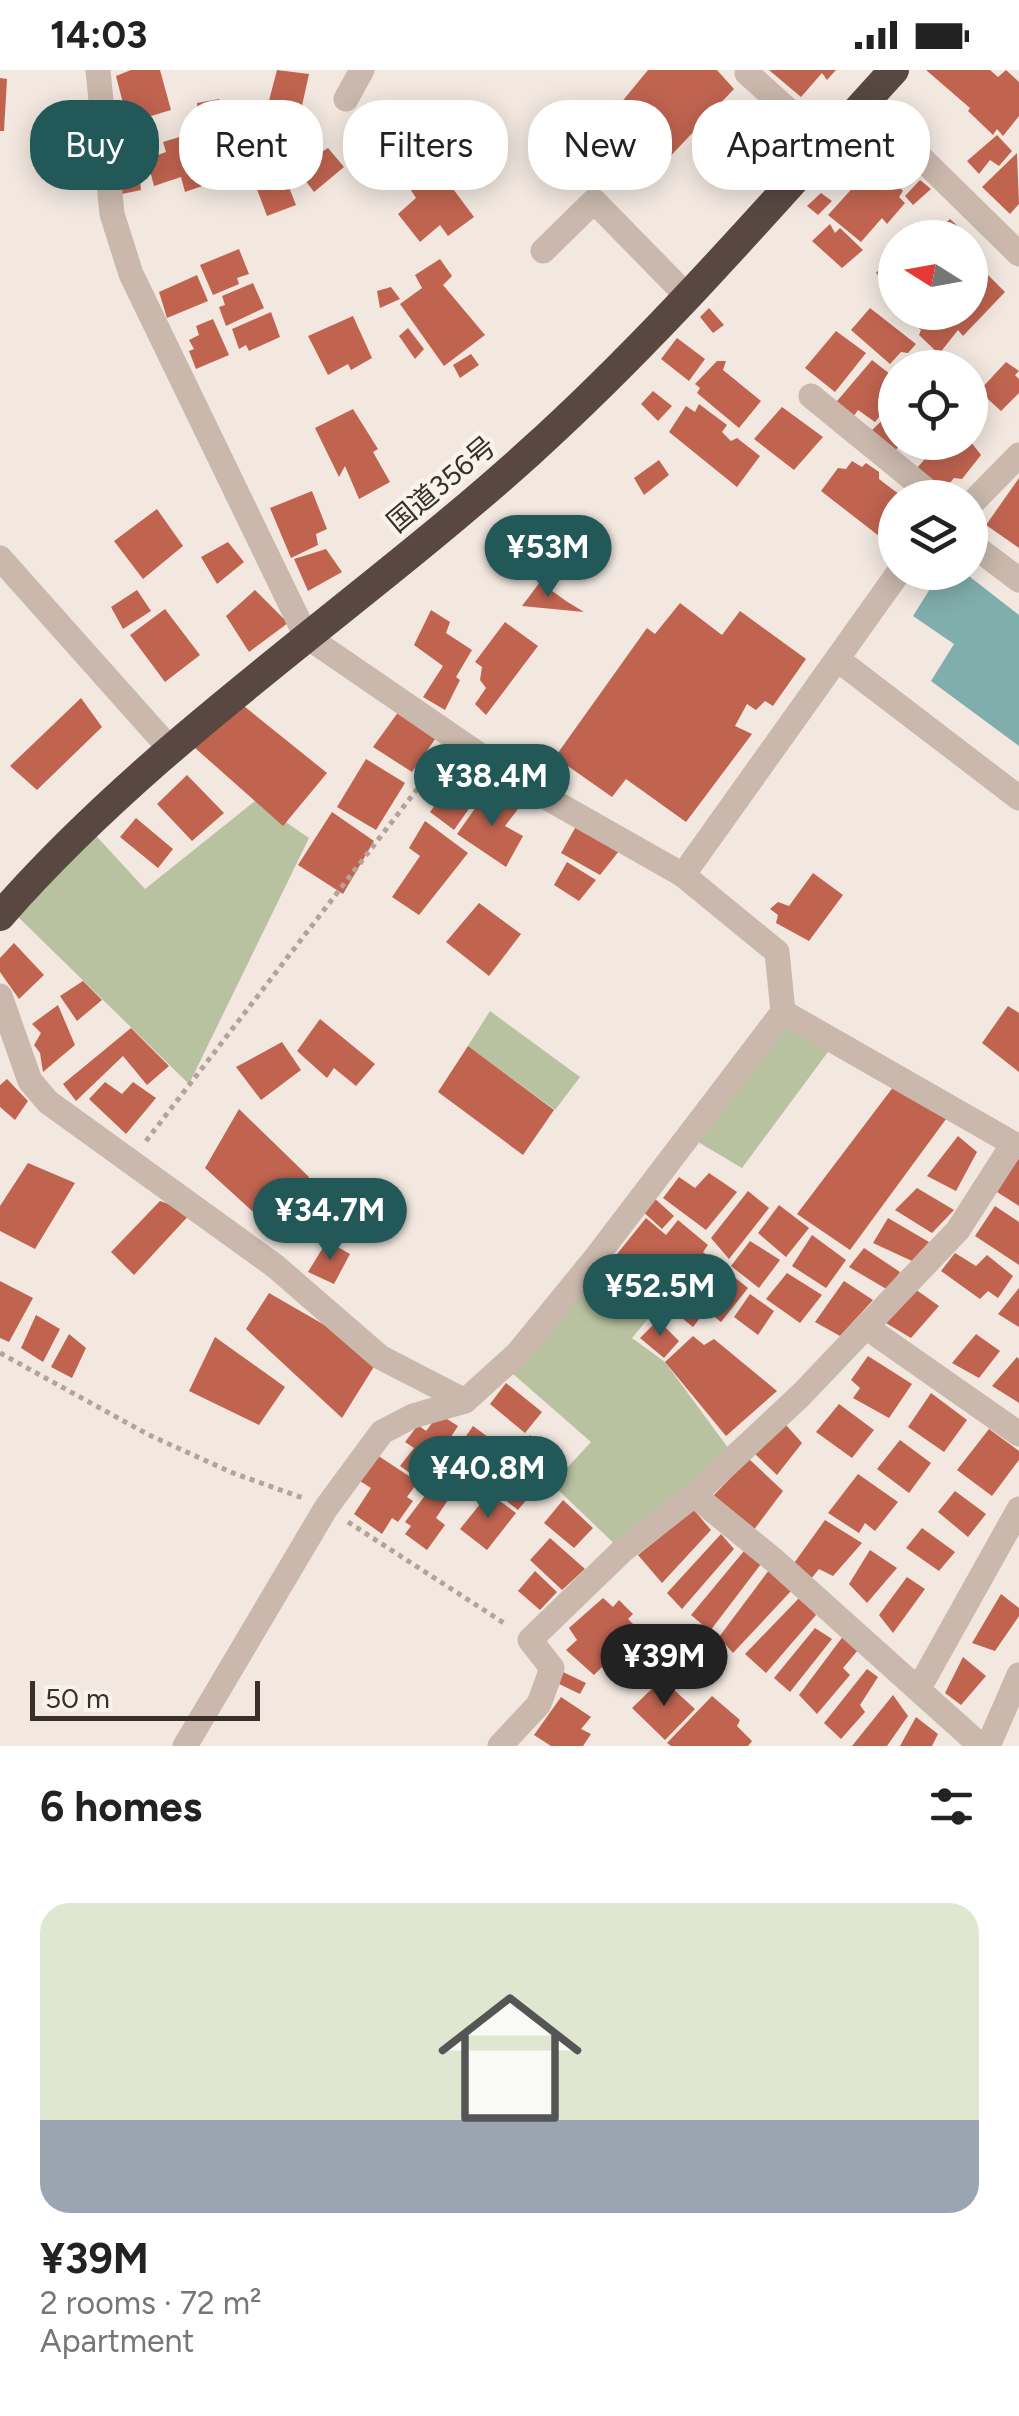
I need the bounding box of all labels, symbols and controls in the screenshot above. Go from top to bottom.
text: 14:03 [50,12,147,58]
chip: Buy [30,100,159,190]
chip: Rent [179,100,323,190]
chip: Filters [343,100,508,190]
chip: New [528,100,672,190]
chip: Apartment [692,100,930,190]
north arrow [878,220,988,330]
map controls [878,220,988,590]
button: locate [878,350,988,460]
street label: 国道356号 [380,429,502,539]
button: layers [878,480,988,590]
pin: ¥53M [489,515,607,600]
text: ¥53M [507,528,589,566]
pin: ¥38.4M [411,744,573,829]
text: ¥38.4M [436,757,548,795]
pin: ¥34.7M [249,1178,411,1263]
text: ¥34.7M [275,1191,385,1229]
pin: ¥52.5M [579,1254,741,1339]
text: ¥52.5M [605,1267,715,1305]
pin: ¥40.8M [407,1436,569,1521]
text: ¥40.8M [430,1449,546,1487]
pin: ¥39M [605,1624,723,1709]
text: ¥39M [623,1637,705,1675]
scale bar [30,1676,260,1720]
text: 50 m [45,1681,110,1715]
icon: filters [924,1779,979,1834]
text: 6 homes [40,1781,202,1832]
icon: home [420,1968,600,2148]
text: ¥39M [40,2233,149,2284]
text: 2 rooms · 72 m² [40,2284,262,2322]
text: Apartment [40,2322,194,2360]

